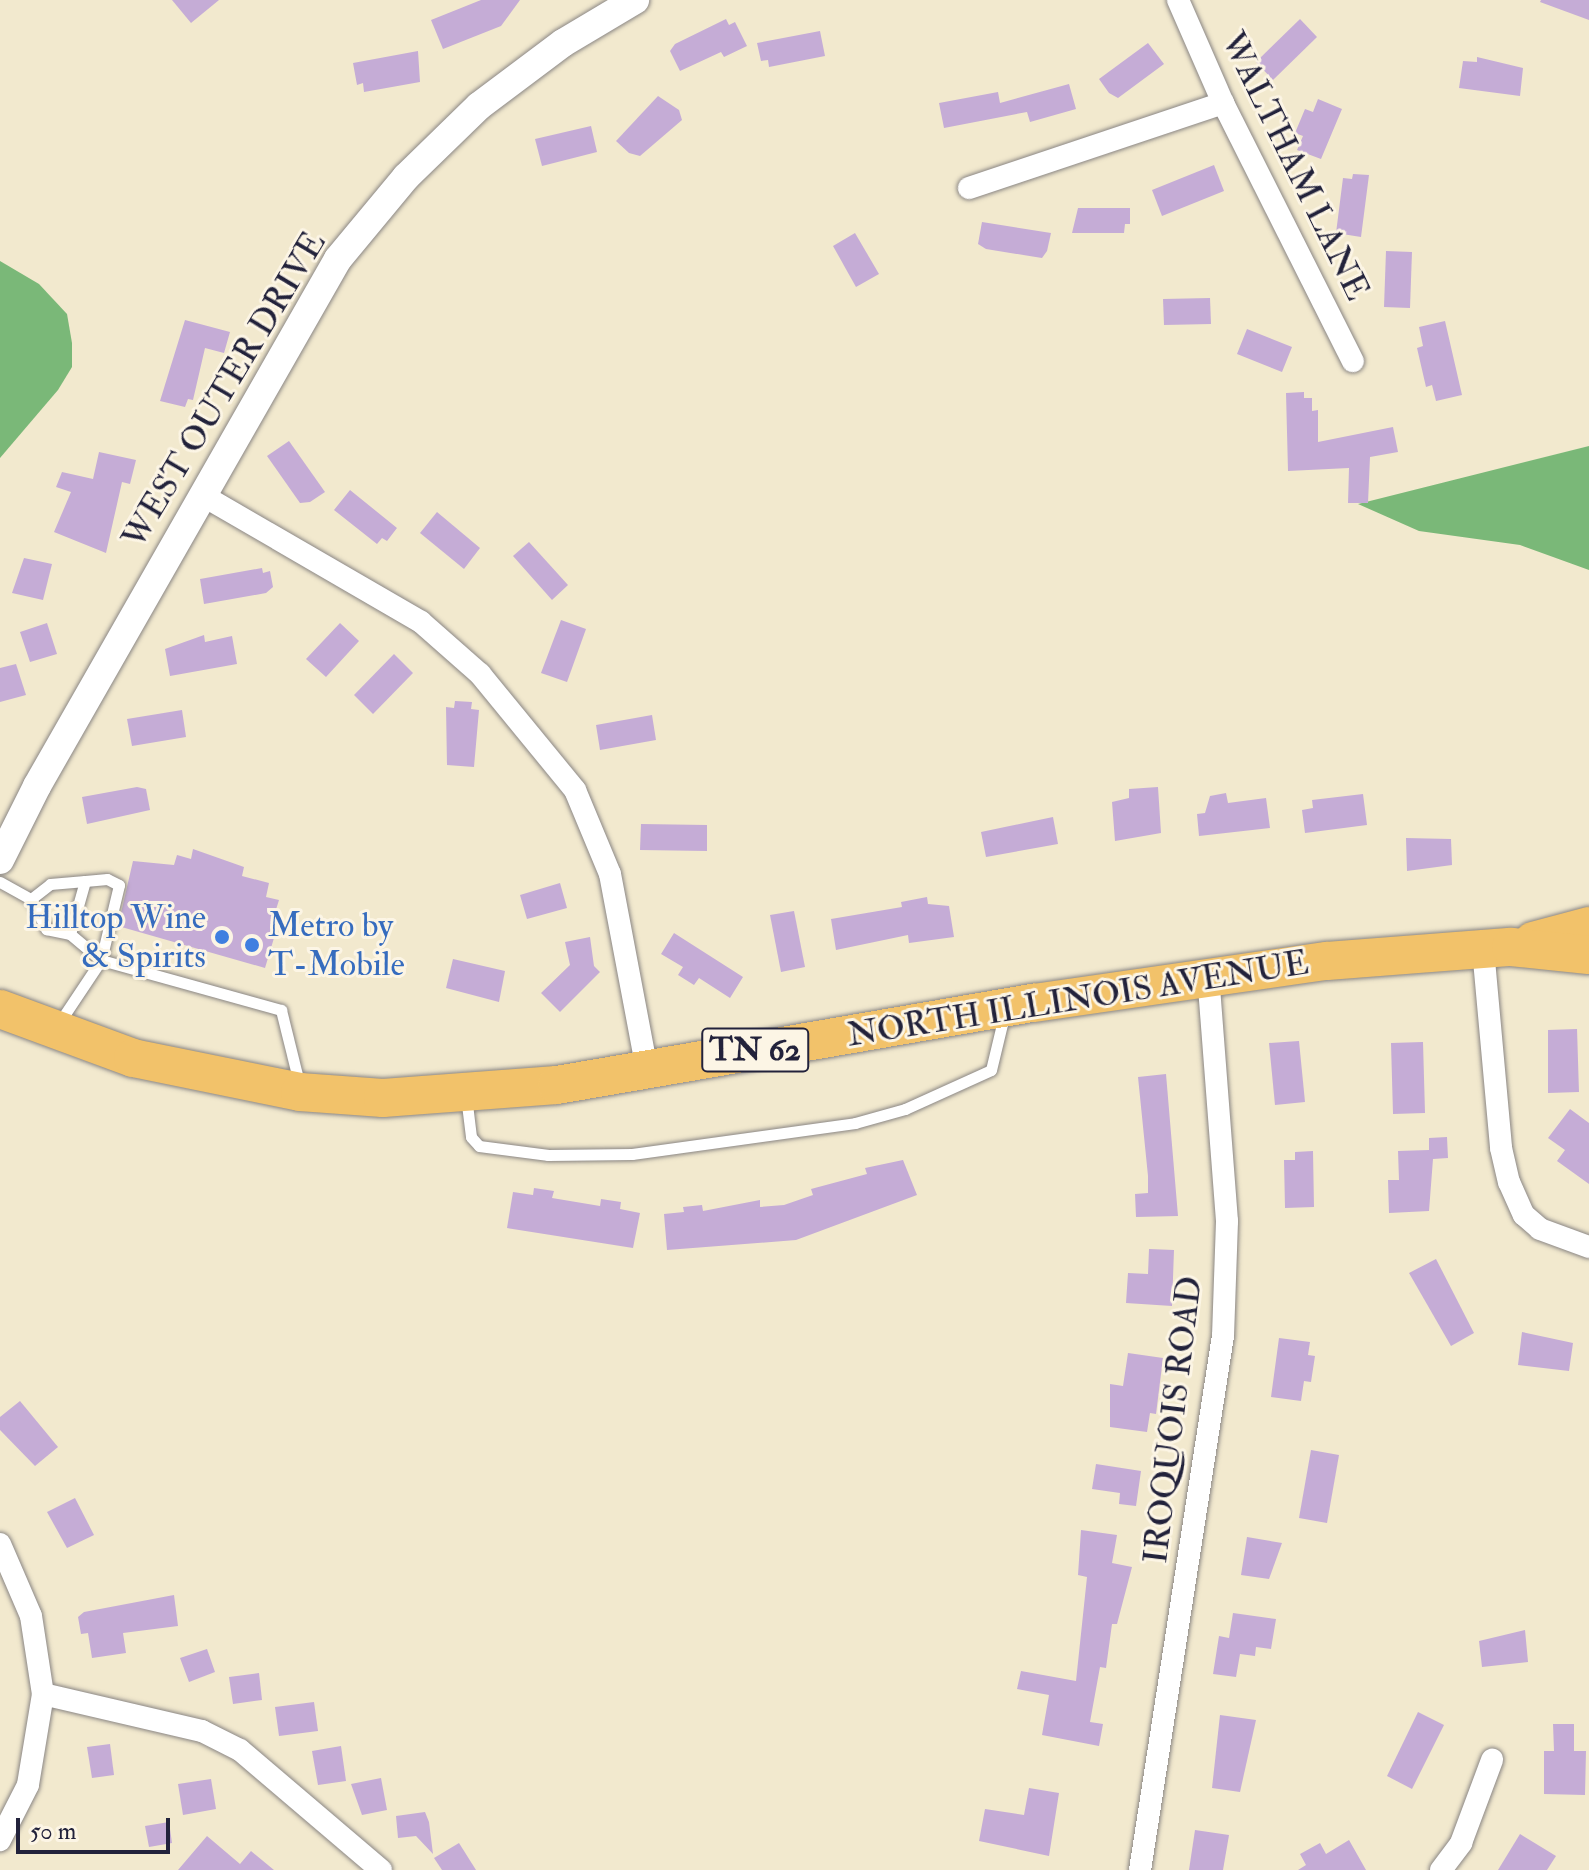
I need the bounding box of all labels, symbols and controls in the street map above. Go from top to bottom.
street label: WALTHAM LANE [1212,25,1378,307]
street label: WEST OUTER DRIVE [113,225,335,555]
place label: Hilltop Wine & Spirits [25,897,206,976]
place label: Metro by T-Mobile [268,905,405,984]
marker: Hilltop Wine & Spirits [213,928,231,946]
marker: Metro by T-Mobile [243,936,261,954]
street label: NORTH ILLINOIS AVENUE [844,942,1312,1056]
road number: TN 62 [701,1022,809,1078]
street label: IROQUOIS ROAD [1135,1274,1211,1566]
scale bar [20,1802,174,1852]
text: 50 m [30,1816,76,1847]

